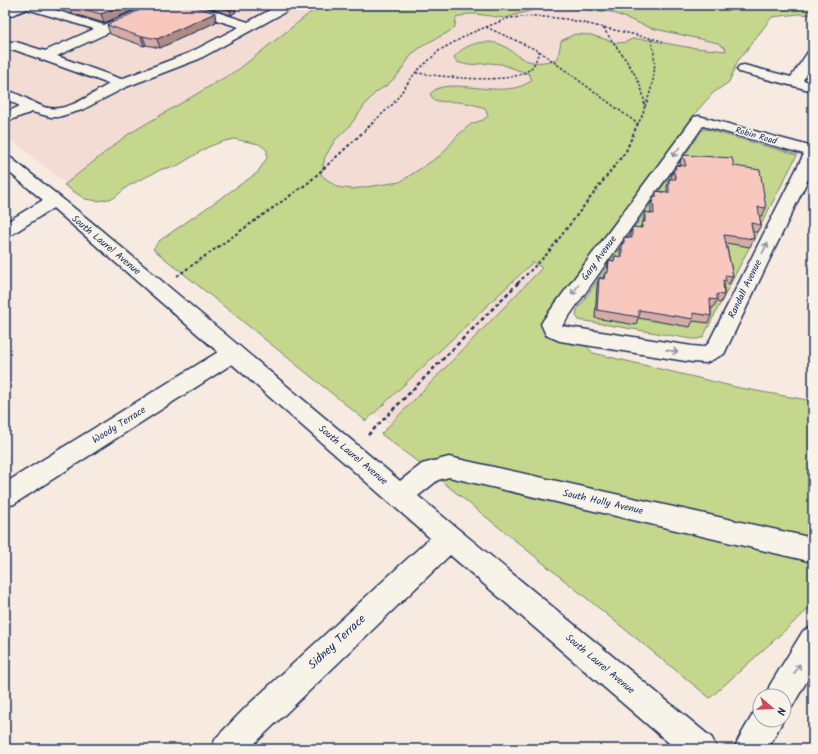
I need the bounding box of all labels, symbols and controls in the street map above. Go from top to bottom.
street label: Robin Road [733,123,779,149]
one-way arrow [672,146,680,157]
street label: South Laurel Avenue [68,211,145,279]
street label: Gary Avenue [577,232,621,284]
one-way arrow [762,243,770,255]
street label: Randall Avenue [724,256,766,321]
one-way arrow [571,285,579,296]
one-way arrow [665,347,678,355]
street label: Woody Terrace [89,402,149,448]
street label: South Laurel Avenue [315,421,392,489]
street label: South Holly Avenue [561,485,645,519]
street label: Sidney Terrace [304,610,371,674]
street label: South Laurel Avenue [562,630,639,698]
one-way arrow [793,663,801,675]
north arrow [752,688,792,728]
text: N [771,705,790,717]

